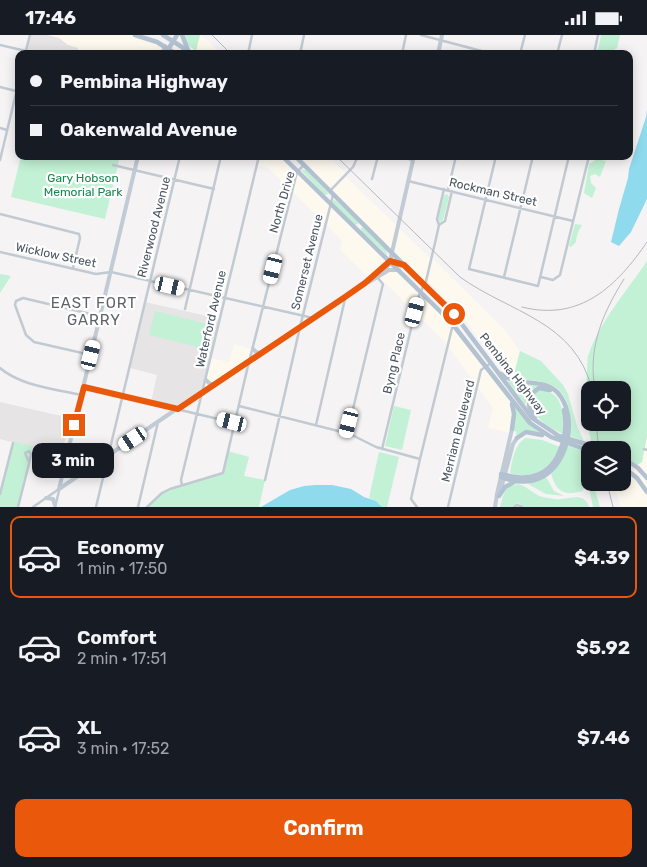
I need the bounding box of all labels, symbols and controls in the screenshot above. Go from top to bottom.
text: 17:46 [25,6,76,29]
text: Pembina Highway [60,70,228,93]
text: Oakenwald Avenue [60,118,237,141]
street label: North Drive [267,169,298,235]
park label: Gary Hobson Memorial Park [44,171,123,199]
street label: Riverwood Avenue [135,175,173,279]
street label: Rockman Street [448,175,539,209]
street label: Somerset Avenue [288,212,326,311]
street label: Wicklow Street [14,240,98,270]
car [262,253,283,285]
street label: Waterford Avenue [193,269,229,369]
car [153,275,186,297]
district label: EAST FORT GARRY [51,294,137,329]
car [403,296,426,328]
route start [443,303,465,325]
street label: Pembina Highway [477,330,550,418]
street label: Byng Place [380,331,408,395]
car [80,339,101,371]
street label: Merriam Boulevard [439,379,477,483]
map controls [581,381,631,491]
button: locate [581,381,631,431]
car [338,407,359,439]
car [215,411,248,433]
route end [63,414,85,436]
car [116,424,149,454]
button: layers [581,441,631,491]
callout: 3 min [33,443,115,477]
text: 3 min [51,451,95,470]
icon: car [17,535,62,580]
text: Economy [77,536,164,559]
text: $4.39 [574,546,630,569]
text: 1 min · 17:50 [77,559,168,578]
icon: car [17,625,62,670]
text: Comfort [77,626,157,649]
text: $5.92 [576,636,630,659]
text: 2 min · 17:51 [77,649,166,668]
icon: car [17,715,62,760]
text: XL [77,716,101,739]
text: $7.46 [577,726,630,749]
text: 3 min · 17:52 [77,739,170,758]
button: Confirm [15,799,632,857]

